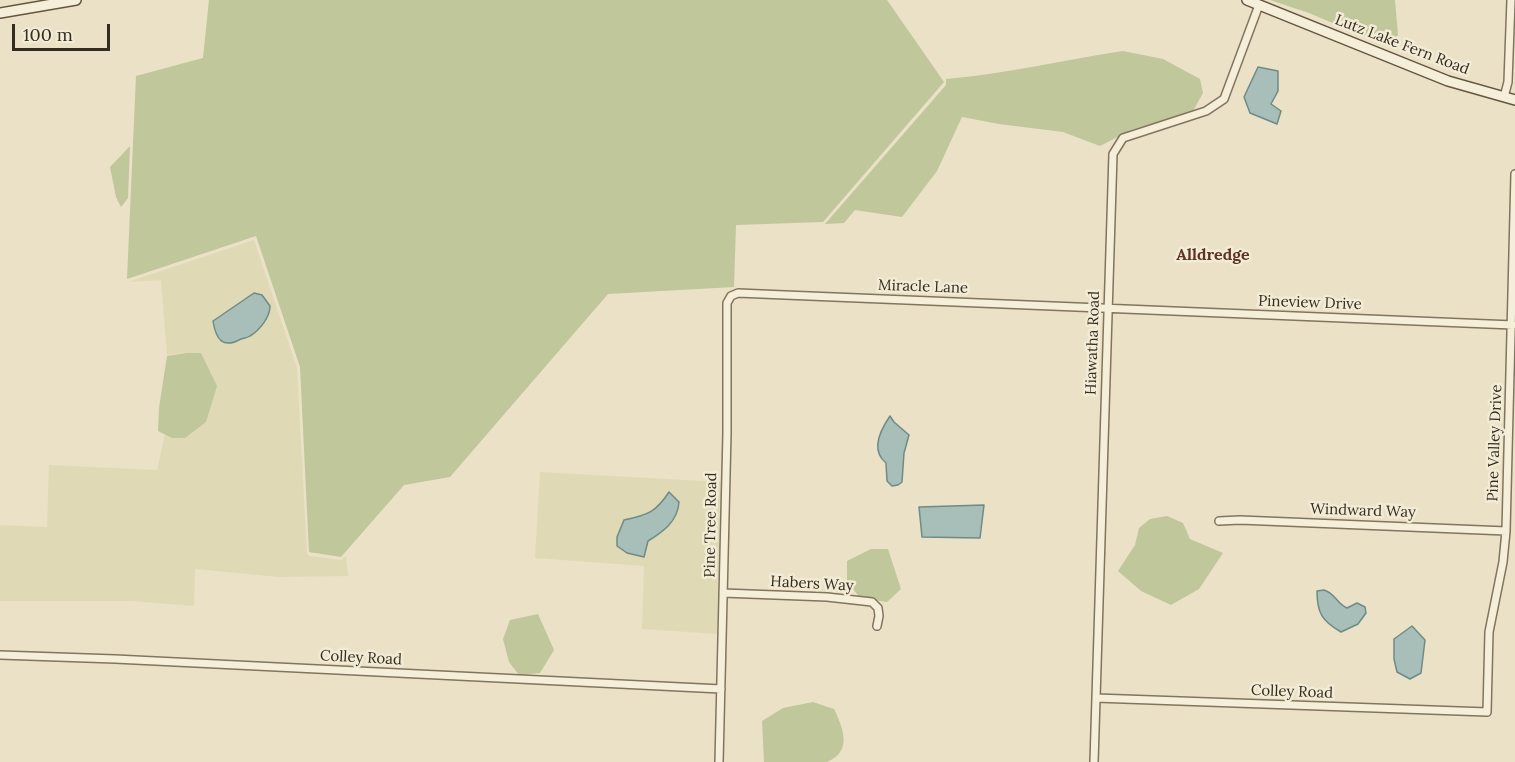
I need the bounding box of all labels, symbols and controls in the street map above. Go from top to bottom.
street label: Lutz Lake Fern Road [1332,11,1472,79]
scale bar [15,12,112,50]
text: 100 m [23,23,73,46]
district label: Alldredge [1176,245,1250,265]
street label: Miracle Lane [878,276,968,298]
street label: Hiawatha Road [1082,291,1104,395]
street label: Pineview Drive [1258,292,1362,314]
street label: Pine Valley Drive [1484,384,1506,502]
street label: Pine Tree Road [701,472,721,578]
street label: Windward Way [1310,500,1416,522]
street label: Habers Way [770,573,854,595]
street label: Colley Road [320,647,402,669]
street label: Colley Road [1251,682,1333,702]

